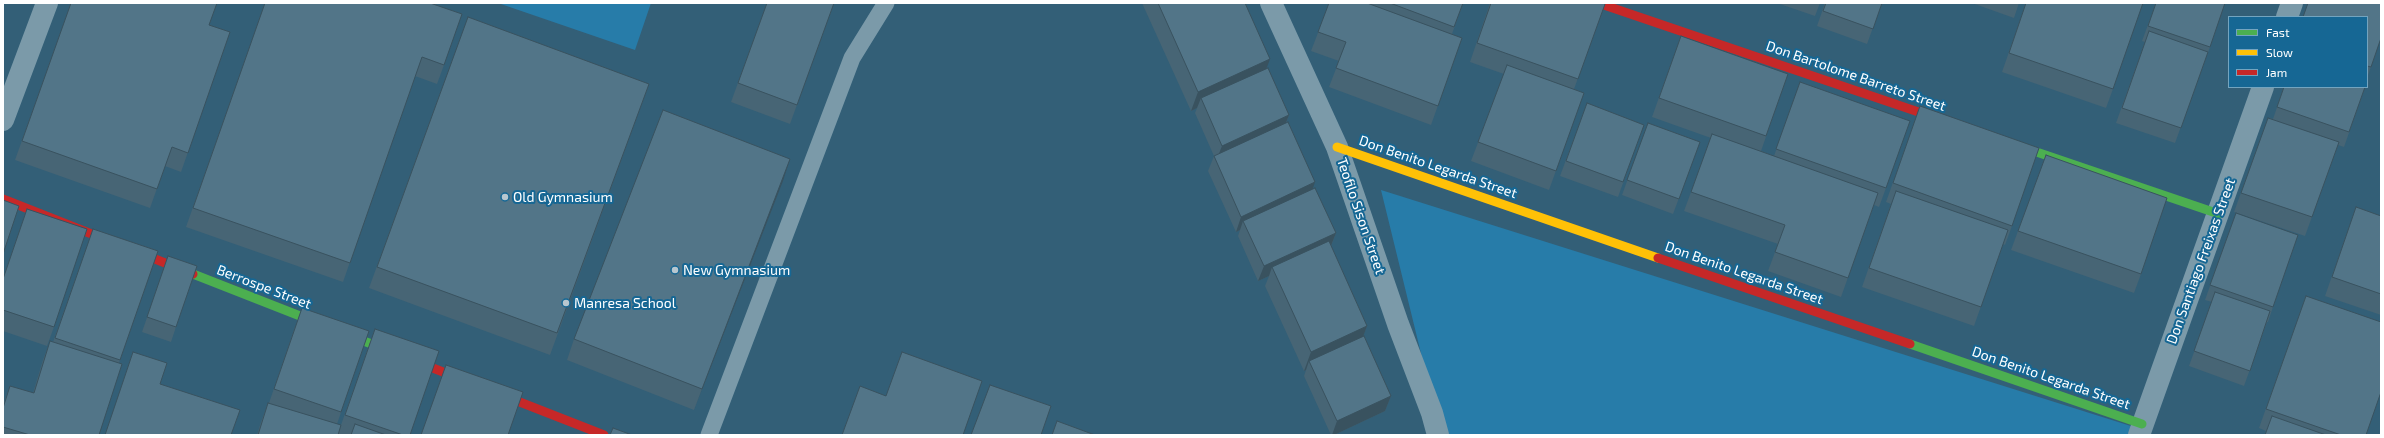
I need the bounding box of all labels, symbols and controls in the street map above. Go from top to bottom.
legend [2228,16,2368,88]
text: Fast [2266,25,2289,39]
street label: Don Bartolome Barreto Street [1764,37,1948,115]
text: Slow [2266,45,2293,59]
text: Jam [2266,65,2287,79]
street label: Don Benito Legarda Street [1357,132,1519,202]
street label: Teofilo Sison Street [1333,155,1389,277]
street label: Don Santiago Freixas Street [2163,176,2239,346]
place label: Old Gymnasium [513,189,613,205]
marker: Old Gymnasium [500,192,510,202]
street label: Don Benito Legarda Street [1663,238,1825,308]
street label: Berrospe Street [214,261,314,313]
place label: New Gymnasium [683,262,790,278]
marker: New Gymnasium [670,265,680,275]
place label: Manresa School [574,295,676,311]
marker: Manresa School [561,298,571,308]
street label: Don Benito Legarda Street [1970,343,2132,413]

